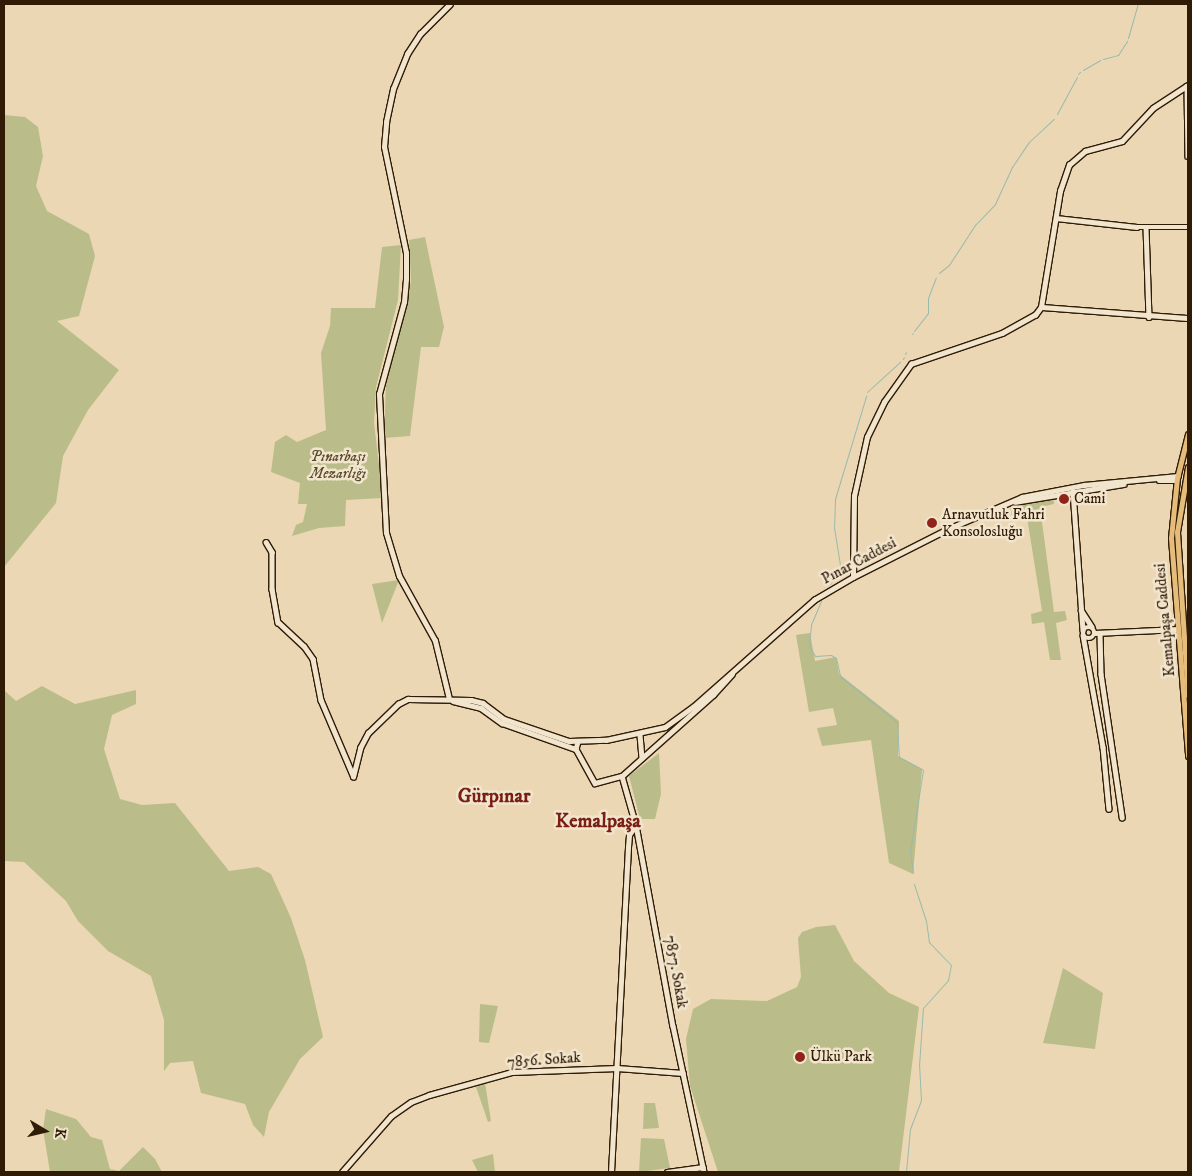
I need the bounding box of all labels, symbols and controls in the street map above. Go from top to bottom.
park label: Pınarbaşı Mezarlığı [310,447,366,482]
place label: Cami [1074,490,1105,508]
marker: Cami [1058,493,1070,505]
place label: Arnavutluk Fahri Konsolosluğu [942,505,1045,540]
marker: Arnavutluk Fahri Konsolosluğu [926,517,938,529]
street label: Pınar Caddesi [819,534,899,588]
street label: Kemalpaşa Caddesi [1151,563,1179,677]
district label: Gürpınar [458,784,530,808]
district label: Kemalpaşa [555,809,641,833]
street label: 7857. Sokak [661,934,691,1010]
street label: 7856. Sokak [507,1048,581,1072]
place label: Ülkü Park [810,1048,872,1066]
marker: Ülkü Park [794,1051,806,1063]
north arrow [20,1106,70,1156]
text: K [50,1127,69,1140]

